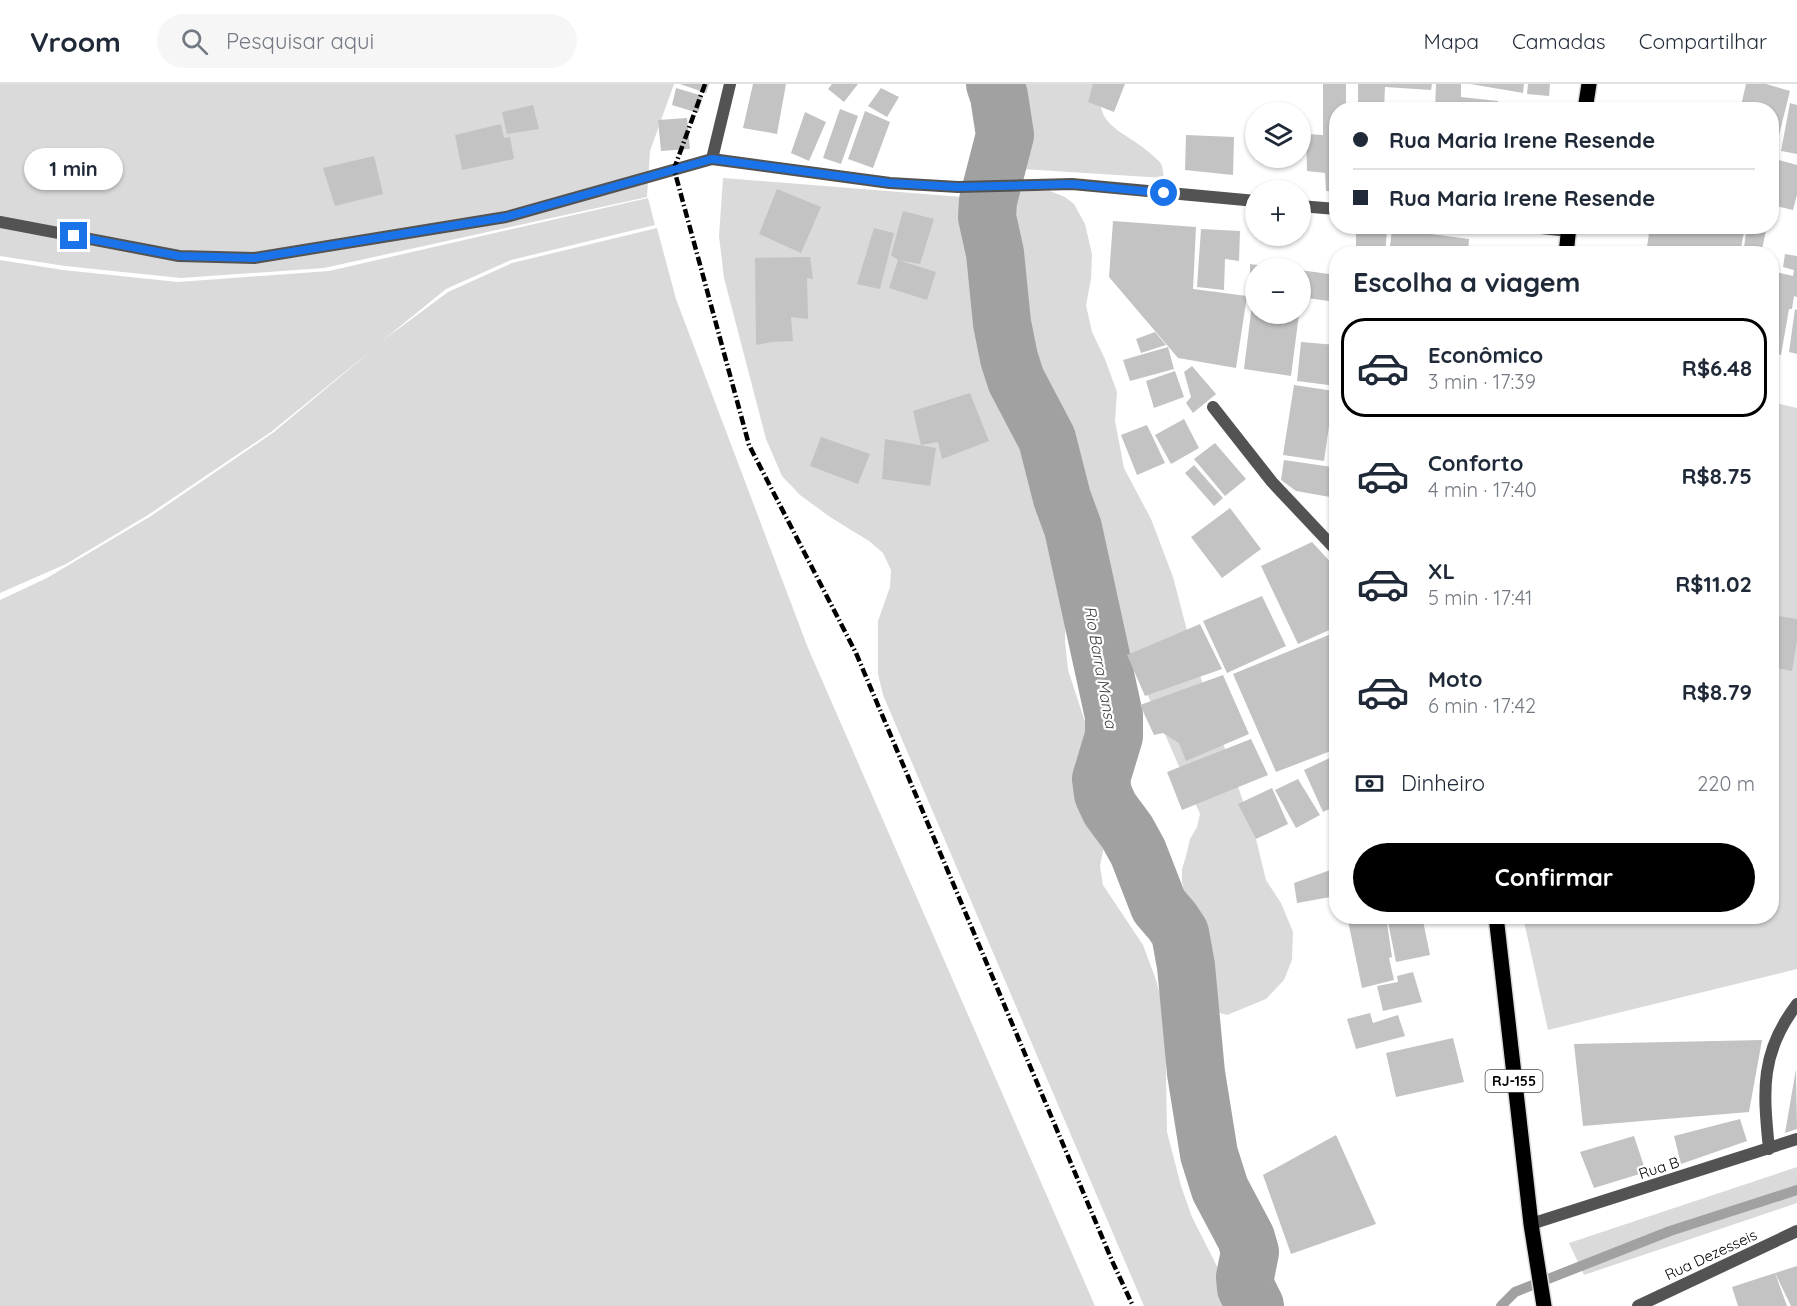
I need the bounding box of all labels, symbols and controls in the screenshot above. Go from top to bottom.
search box [157,14,577,68]
text: Vroom [30,24,121,59]
icon: search [178,25,211,58]
text: Pesquisar aqui [226,27,374,55]
text: Mapa [1424,28,1479,54]
text: Camadas [1512,28,1606,54]
text: Compartilhar [1639,28,1767,54]
map controls [1245,102,1311,324]
button: layers [1245,102,1311,168]
text: Rua Maria Irene Resende [1389,126,1655,154]
callout: 1 min [25,149,124,191]
text: 1 min [49,156,98,181]
route start [1150,179,1177,206]
button: + [1245,180,1311,246]
text: Rua Maria Irene Resende [1389,184,1655,212]
route end [60,222,87,249]
button: − [1245,258,1311,324]
text: Escolha a viagem [1353,265,1581,299]
icon: car [1356,341,1410,395]
text: Econômico [1428,341,1543,369]
text: R$6.48 [1682,354,1752,382]
text: 3 min · 17:39 [1428,369,1536,394]
icon: car [1356,449,1410,503]
text: Conforto [1428,449,1523,477]
text: R$8.75 [1681,462,1752,490]
text: 4 min · 17:40 [1428,477,1537,502]
icon: car [1356,557,1410,611]
text: XL [1428,557,1455,585]
text: R$11.02 [1675,570,1752,598]
text: 5 min · 17:41 [1428,585,1532,610]
water label: Rio Barra Mansa [1080,604,1122,731]
icon: car [1356,665,1410,719]
text: Moto [1428,665,1482,693]
text: R$8.79 [1682,678,1752,706]
text: 6 min · 17:42 [1428,693,1536,718]
icon: cash [1353,767,1386,800]
text: Dinheiro [1401,769,1485,797]
text: 220 m [1697,771,1755,796]
button: Confirmar [1353,843,1755,912]
road number: RJ-155 [1486,1070,1543,1092]
street label: Rua B [1636,1152,1682,1183]
street label: Rua Dezesseis [1662,1225,1760,1284]

